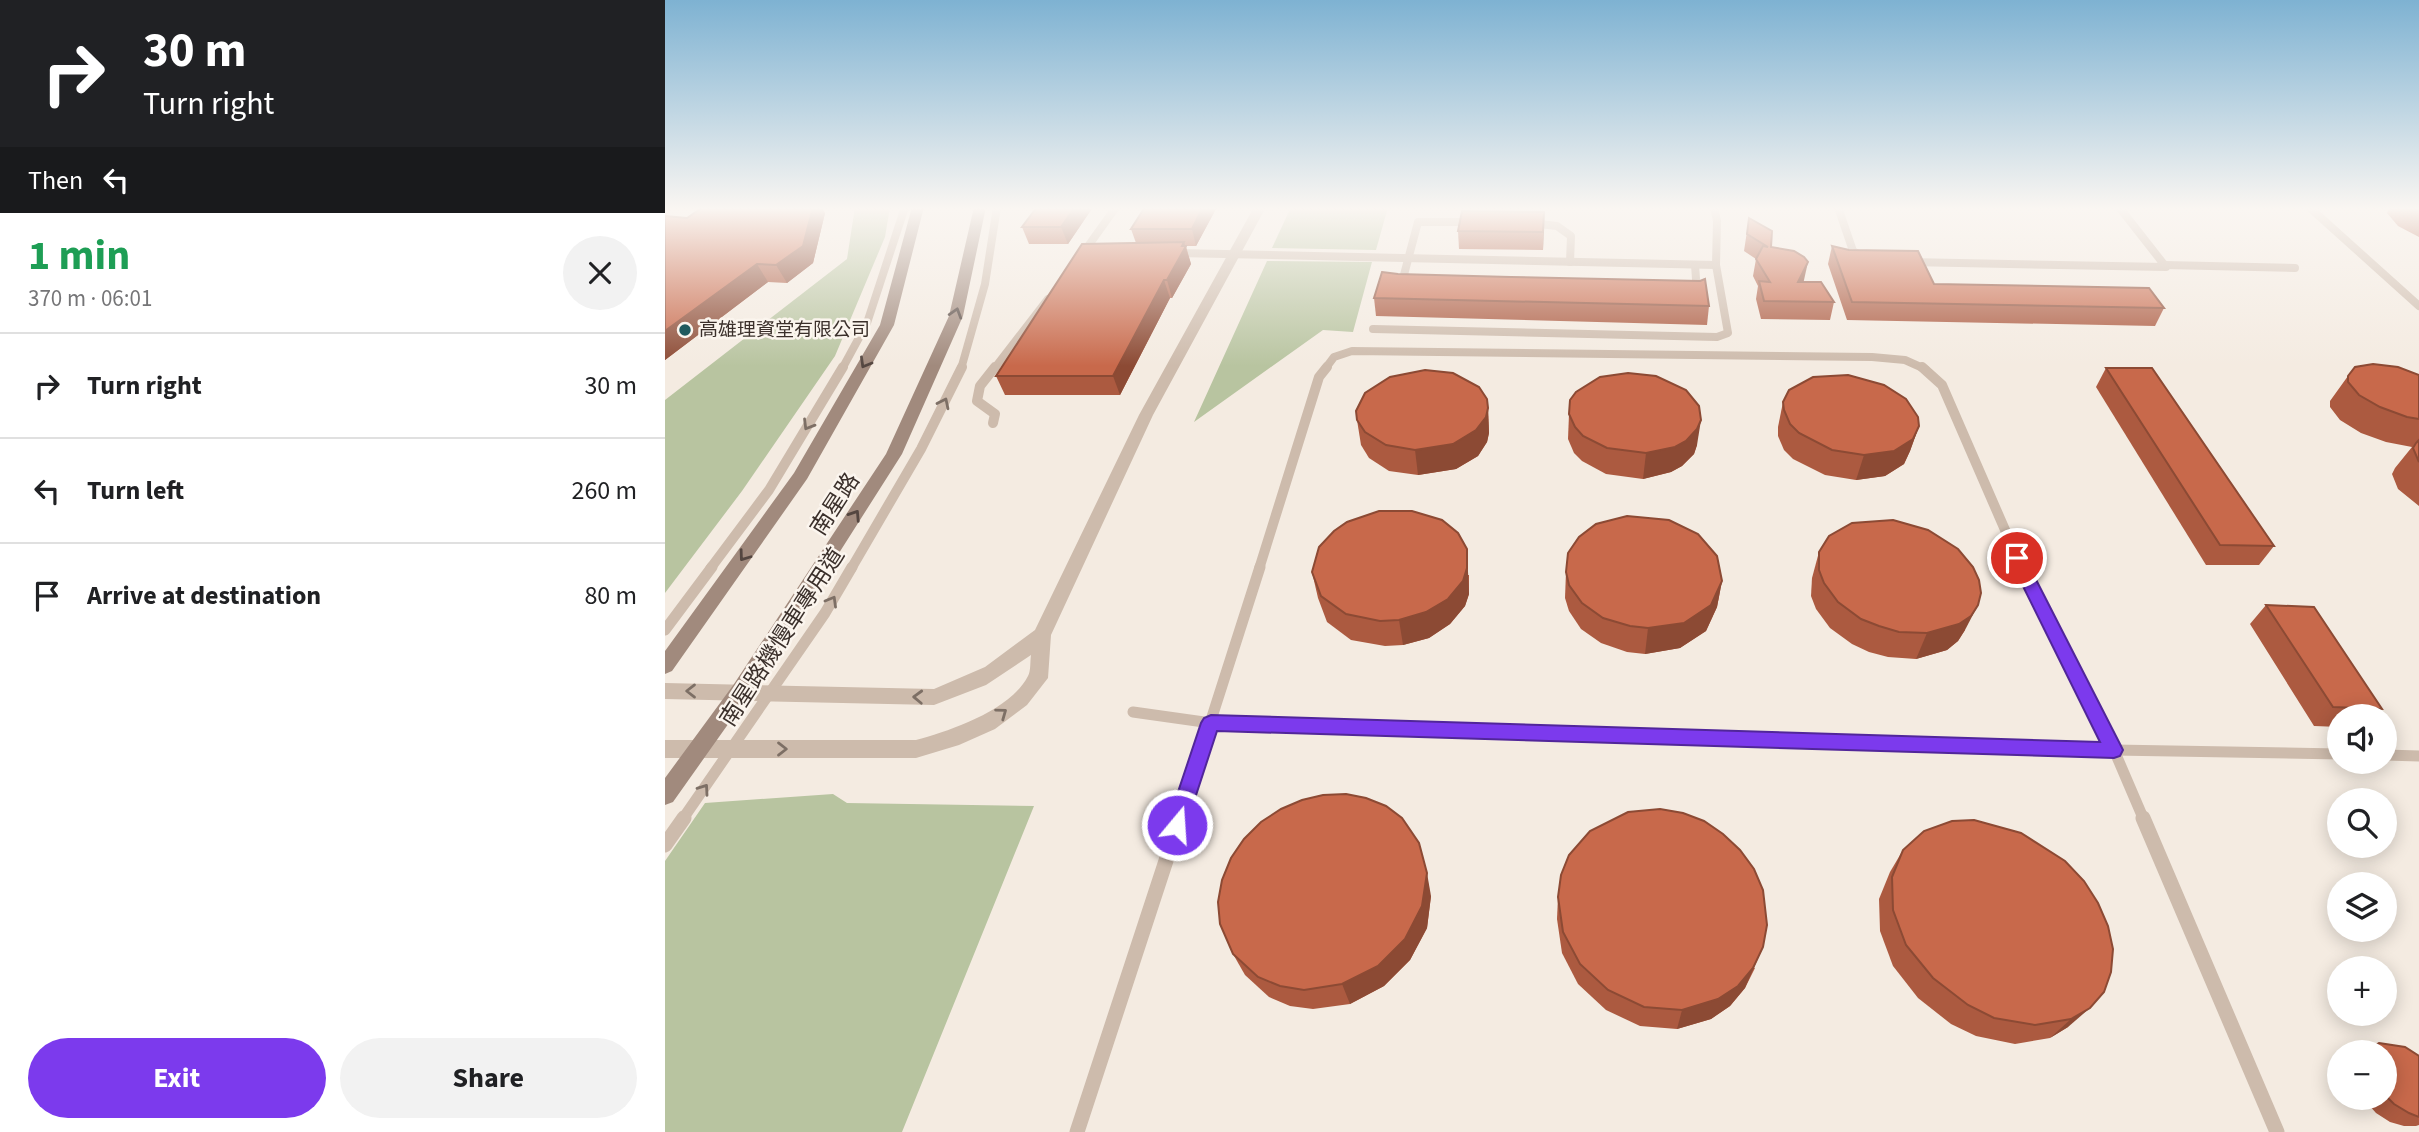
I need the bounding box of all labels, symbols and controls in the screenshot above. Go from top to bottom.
text: 30 m [143,16,247,86]
icon: right [28,28,119,119]
text: Turn right [143,81,274,127]
icon: left [97,161,135,199]
text: Then [28,162,83,199]
text: 1 min [28,226,130,286]
button: close [563,236,637,310]
text: 370 m · 06:01 [28,282,152,315]
one-way arrow [947,307,962,319]
place label: 高雄理資堂有限公司 [699,317,870,344]
marker: 高雄理資堂有限公司 [677,322,693,338]
one-way arrow [860,356,873,369]
icon: right [28,367,66,405]
text: Turn right [87,367,202,404]
text: 30 m [584,367,637,404]
one-way arrow [936,398,950,410]
one-way arrow [804,418,817,431]
street label: 南星路 [802,466,868,542]
icon: left [28,472,66,510]
text: Turn left [87,472,184,509]
text: 260 m [571,472,637,509]
one-way arrow [846,510,859,523]
pin [1987,528,2047,588]
icon: arrive [1998,539,2036,577]
street label: 南星路機慢車專用道 [712,541,852,733]
one-way arrow [740,548,752,561]
icon: arrive [28,577,66,615]
text: Arrive at destination [87,577,321,614]
text: 80 m [584,577,637,614]
one-way arrow [824,595,837,608]
one-way arrow [685,683,696,699]
one-way arrow [913,689,924,704]
map controls [2327,704,2397,1110]
button: sound [2327,704,2397,774]
one-way arrow [994,709,1007,721]
one-way arrow [777,741,788,757]
one-way arrow [696,784,708,797]
position arrow [1140,788,1214,862]
button: search [2327,788,2397,858]
button: layers [2327,872,2397,942]
button: + [2327,956,2397,1026]
button: Exit [28,1038,326,1118]
button: Share [340,1038,637,1118]
button: − [2327,1040,2397,1110]

